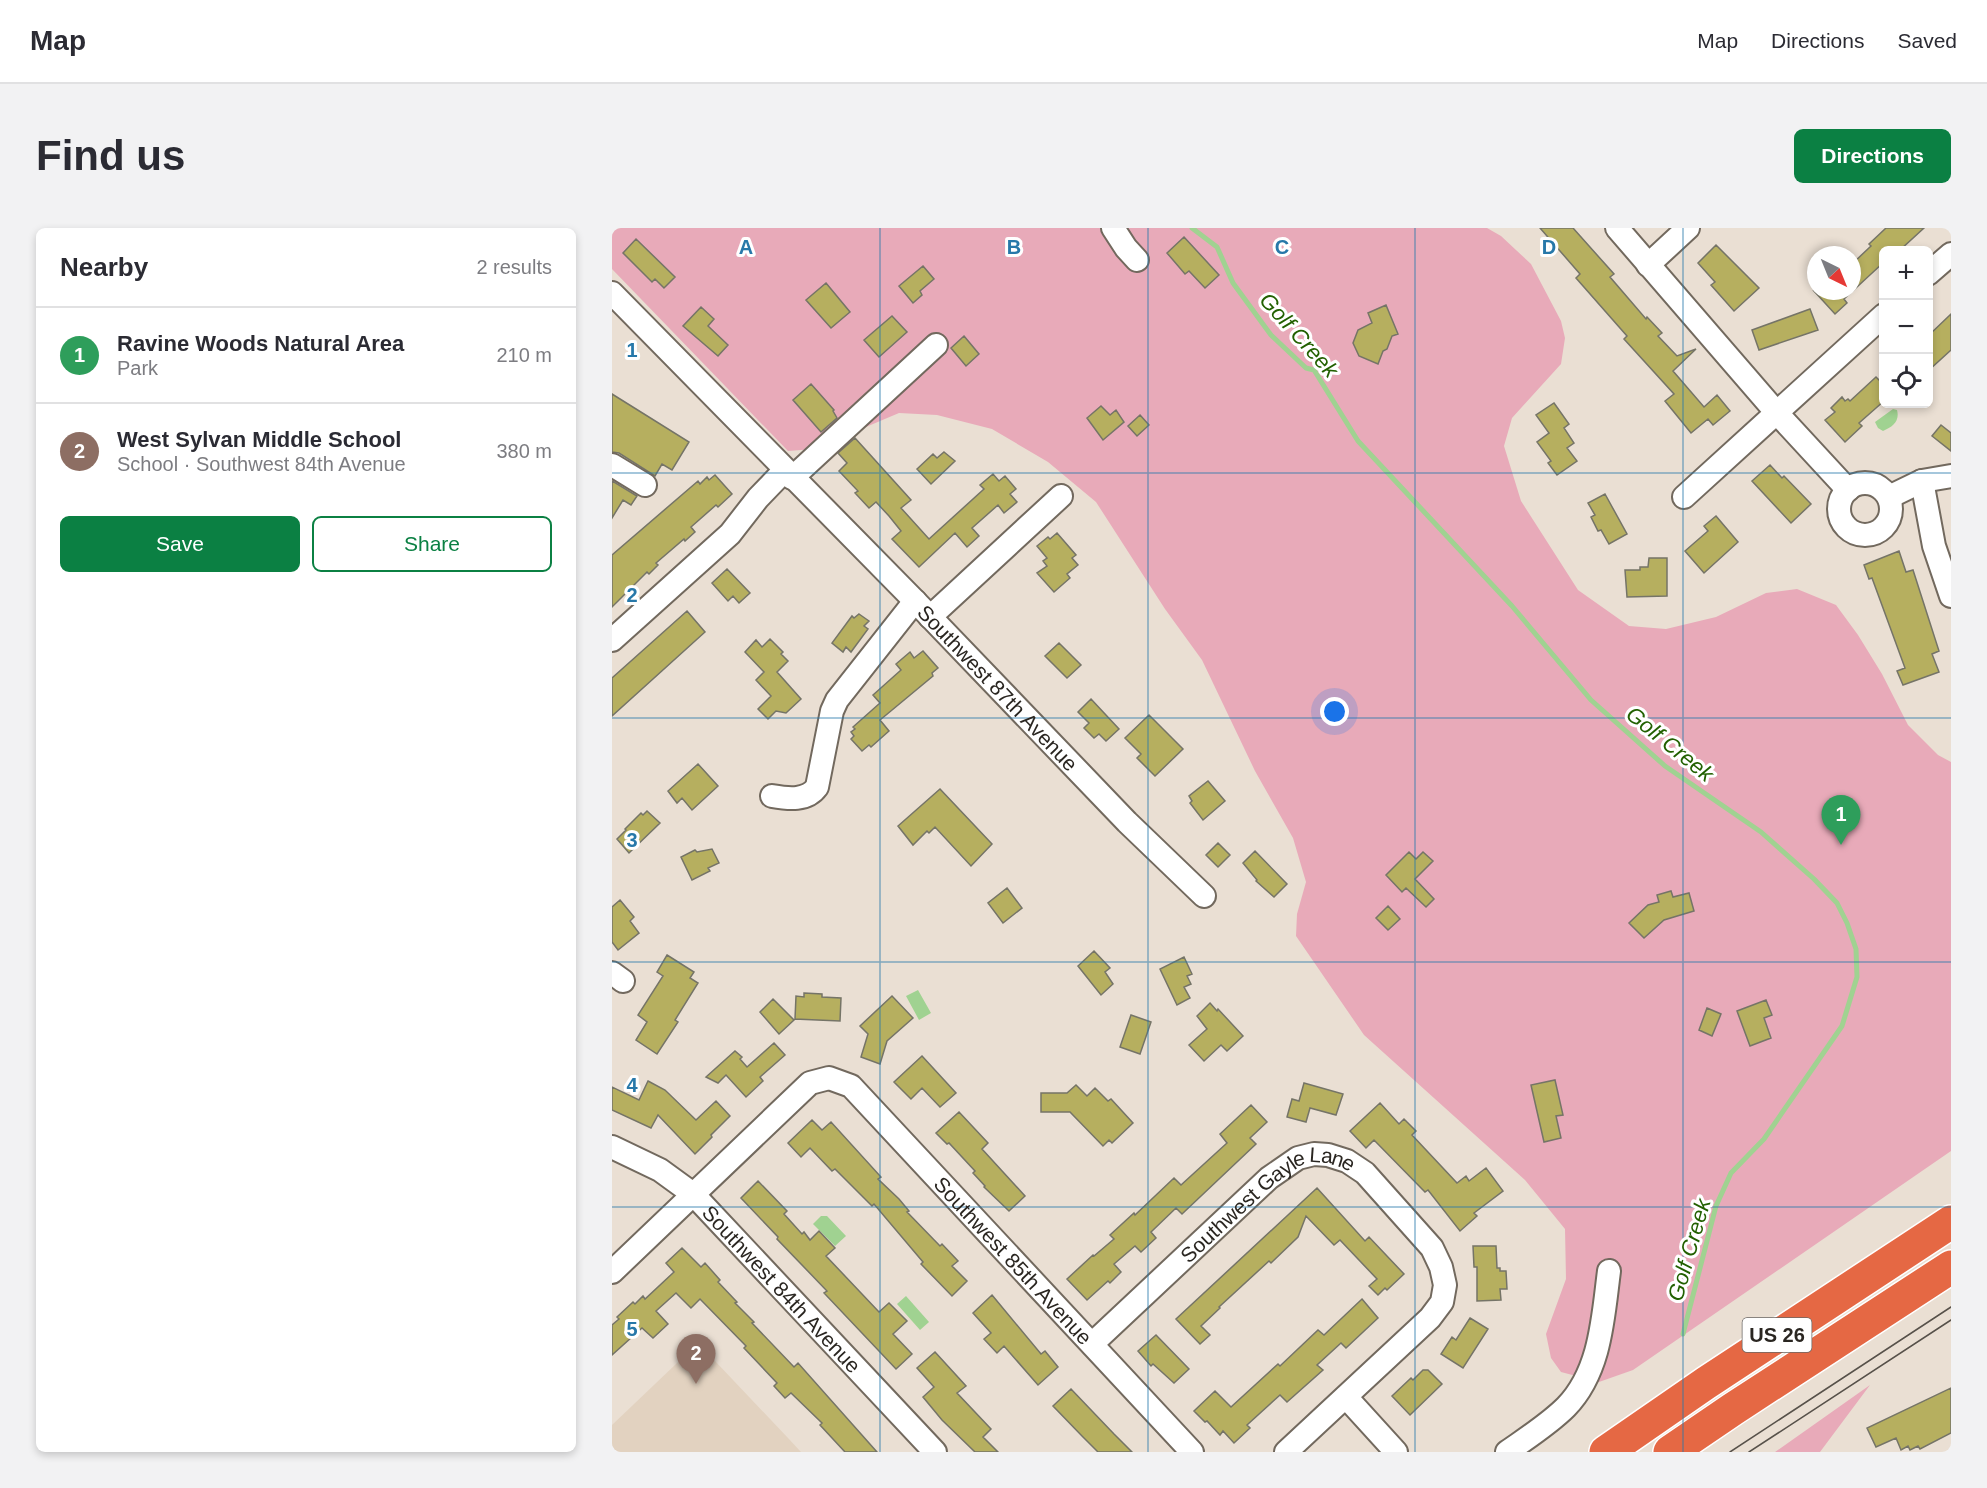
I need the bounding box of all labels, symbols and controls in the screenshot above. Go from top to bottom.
text: Map [30,25,86,56]
text: Map [1697,29,1738,52]
text: Directions [1771,29,1864,52]
text: Saved [1897,29,1957,52]
button: Directions [1794,129,1951,183]
text: Find us [36,132,185,179]
text: A [739,236,753,258]
text: B [1007,236,1021,258]
text: C [1275,236,1289,258]
text: D [1542,236,1556,258]
north arrow [1807,246,1861,300]
map controls [1879,246,1933,408]
button: + [1879,246,1933,300]
text: Nearby [60,252,148,282]
text: 2 results [476,256,552,278]
water label: Golf Creek [1255,288,1344,383]
button: − [1879,300,1933,354]
text: Ravine Woods Natural Area [117,331,404,356]
text: 1 [626,339,638,361]
text: 1 [74,344,85,366]
text: 210 m [496,344,552,366]
button: locate [1879,354,1933,408]
text: Park [117,357,158,379]
text: West Sylvan Middle School [117,427,401,452]
text: 2 [74,440,85,462]
text: 380 m [496,440,552,462]
text: School · Southwest 84th Avenue [117,453,406,475]
button: Save [60,516,300,572]
button: Share [312,516,552,572]
text: 2 [626,584,638,606]
street label: Southwest 87th Avenue [913,600,1083,775]
your location [1320,697,1349,726]
water label: Golf Creek [1621,701,1719,787]
pin: 1 [1822,796,1860,845]
text: 3 [626,829,638,851]
text: 4 [626,1074,638,1096]
street label: Southwest Gayle Lane [1176,1142,1360,1267]
street label: Southwest 85th Avenue [930,1172,1097,1349]
water label: Golf Creek [1662,1195,1716,1304]
street label: Southwest 84th Avenue [698,1201,866,1377]
text: 5 [626,1318,638,1340]
road number: US 26 [1742,1318,1812,1352]
pin: 2 [676,1334,716,1384]

